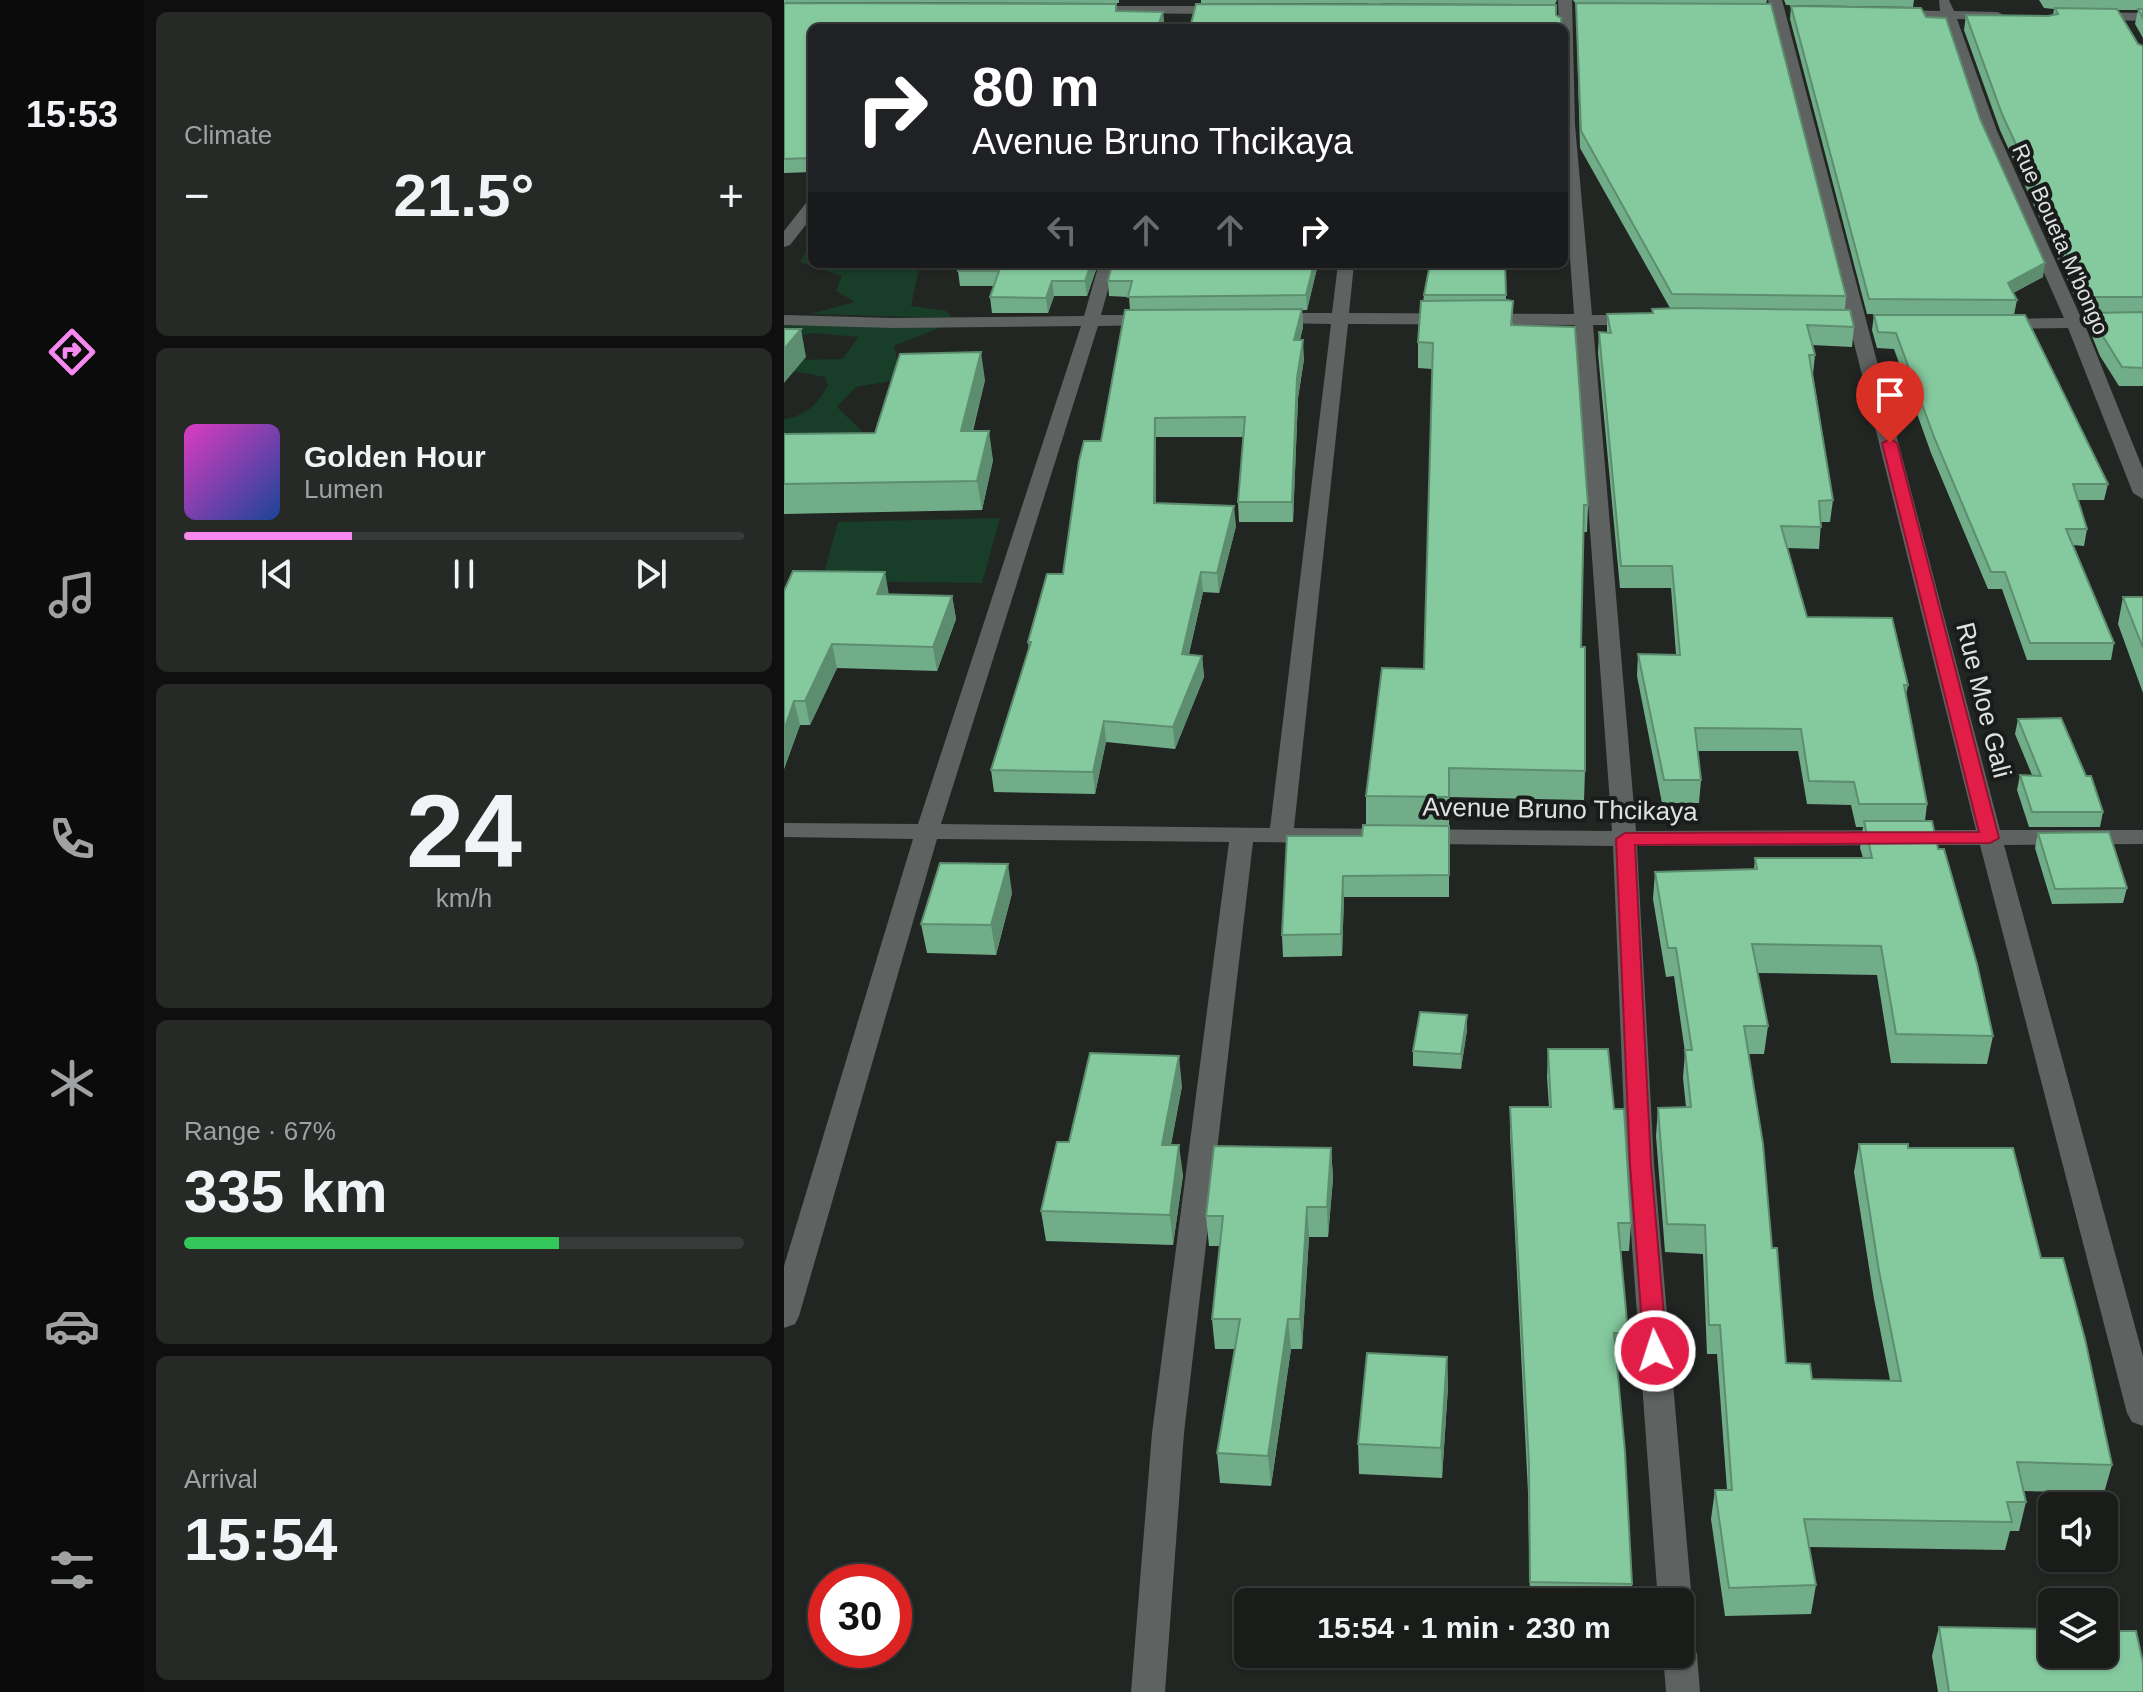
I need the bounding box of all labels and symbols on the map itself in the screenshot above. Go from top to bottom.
street label: Rue Boueta M'bongo [2007,140,2114,338]
pin [1856,361,1924,443]
street label: Rue Moe Gali [1950,619,2018,781]
street label: Avenue Bruno Thcikaya [1422,792,1698,826]
position arrow [1613,1309,1697,1393]
speed limit sign: 30 [808,1564,912,1668]

